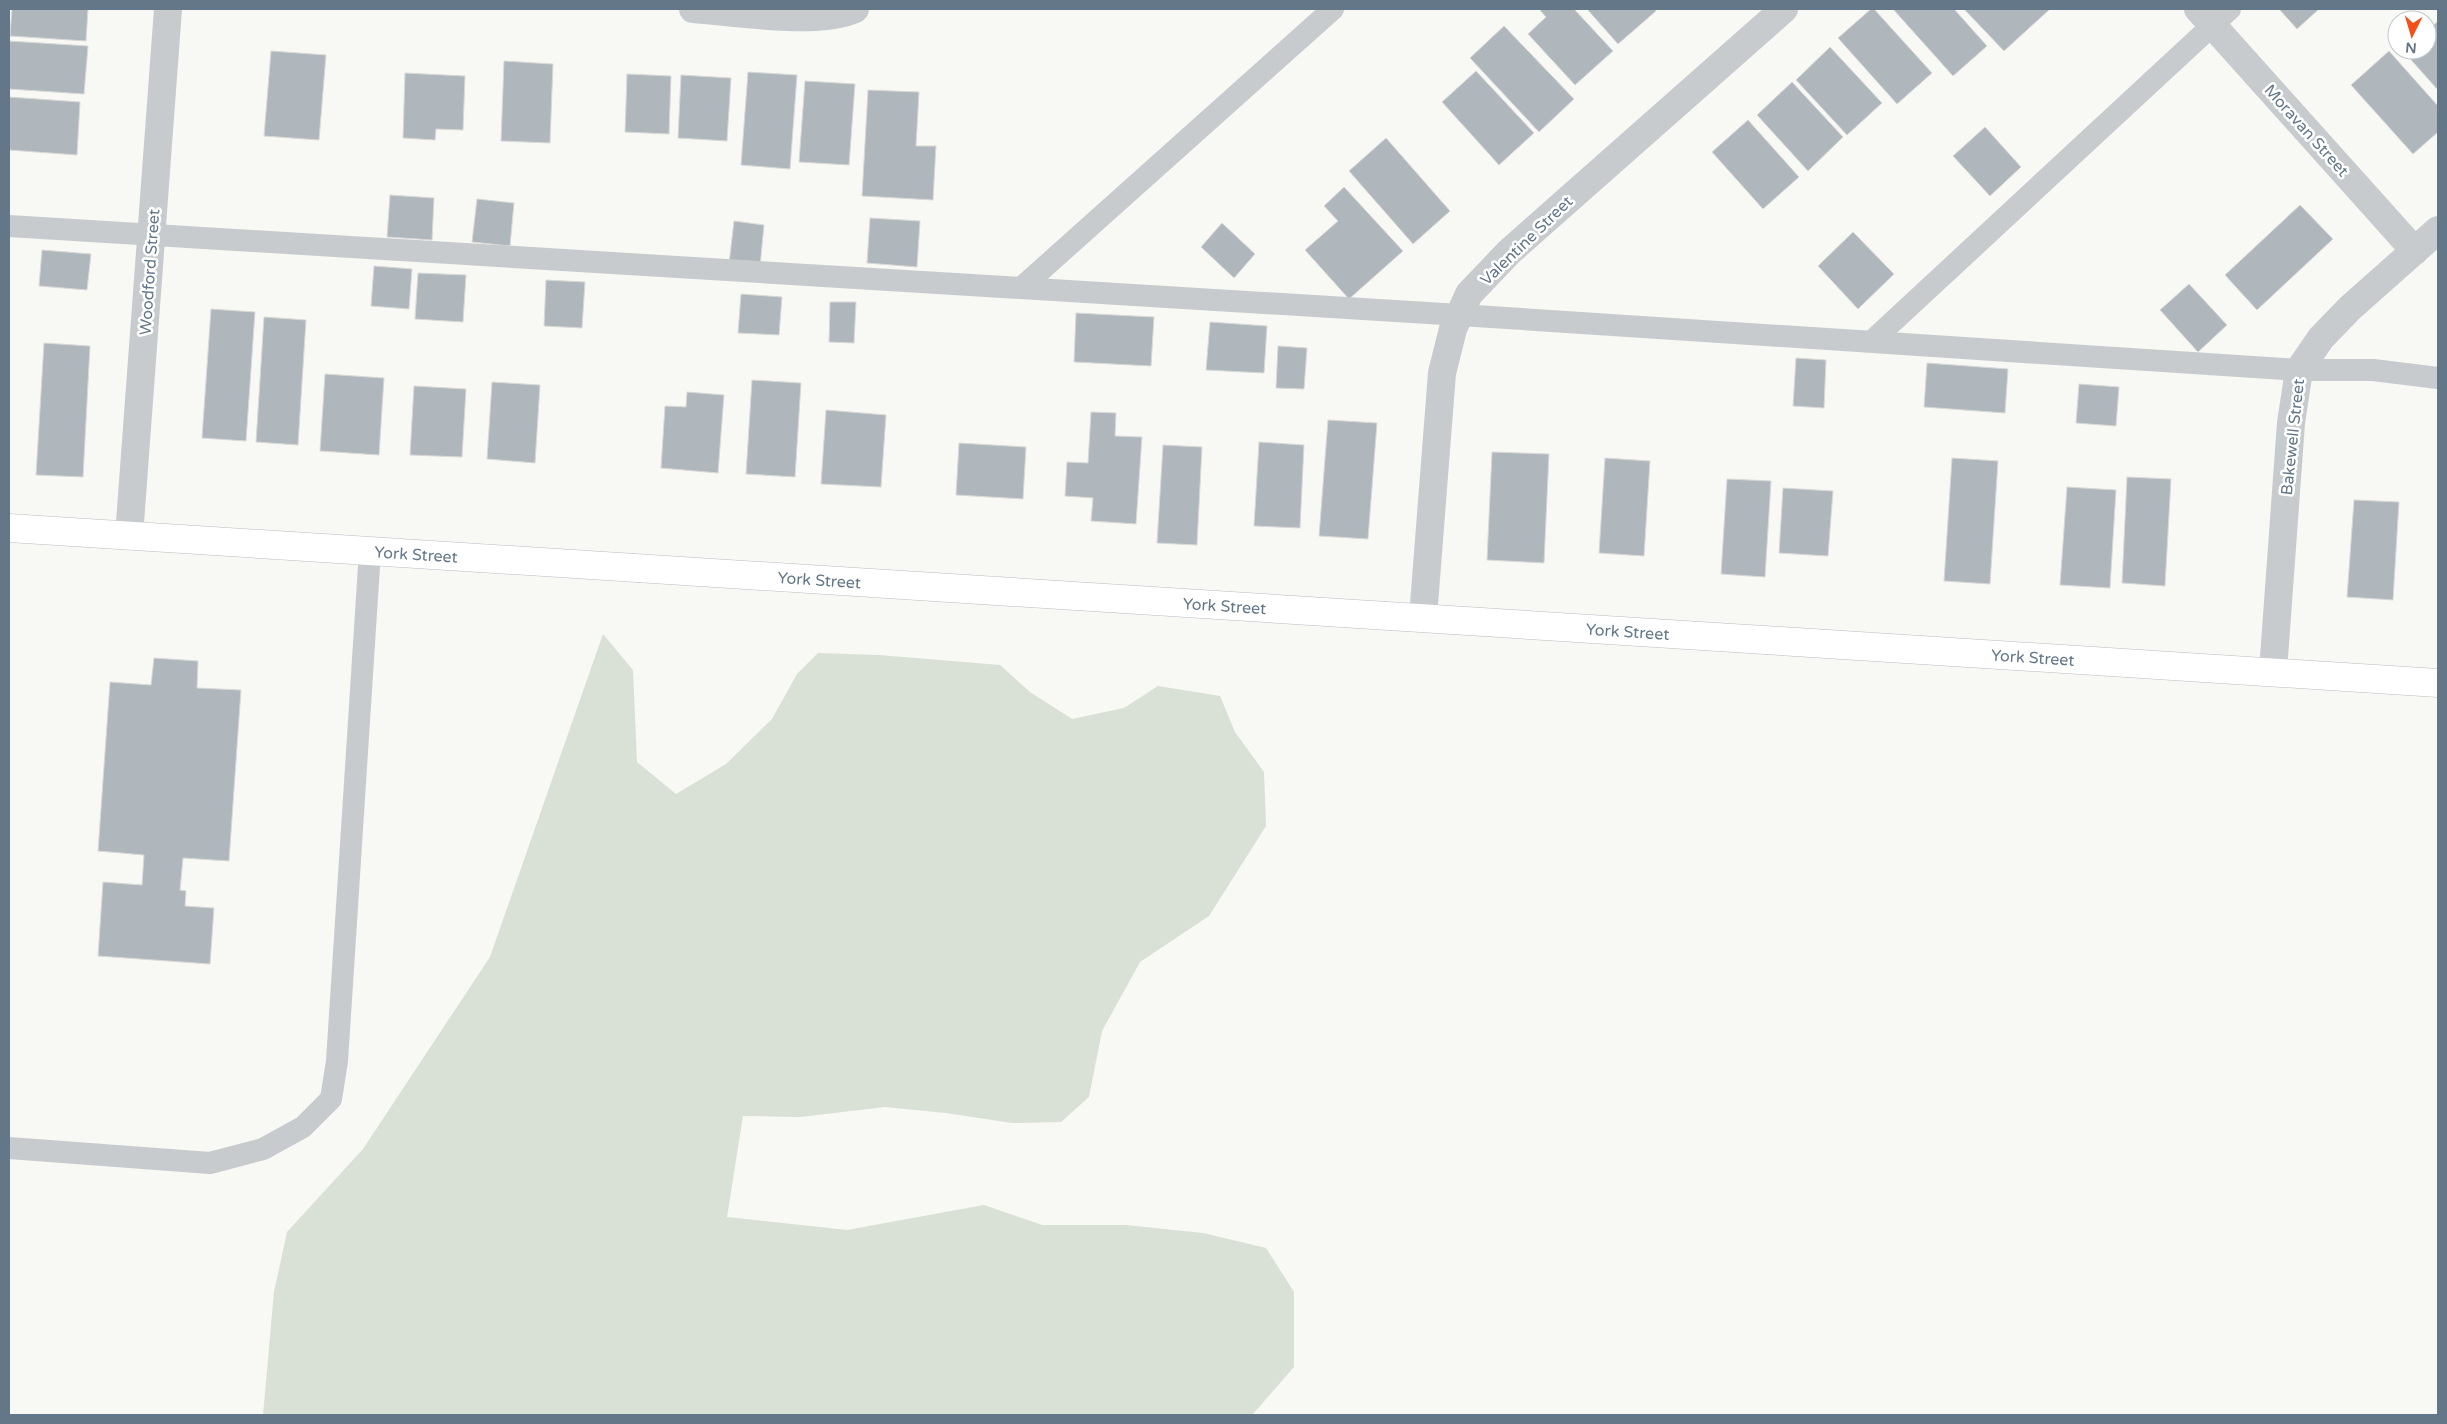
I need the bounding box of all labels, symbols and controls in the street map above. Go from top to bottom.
north arrow [2387,10,2437,60]
text: N [2405,38,2417,56]
street label: Moravan Street [2260,81,2353,181]
street label: Valentine Street [1476,192,1577,290]
street label: Woodford Street [136,208,164,336]
street label: Bakewell Street [2277,378,2309,496]
street label: York Street [374,542,458,568]
street label: York Street [777,568,862,593]
street label: York Street [1182,594,1267,619]
street label: York Street [1585,620,1670,645]
street label: York Street [1990,646,2075,671]

